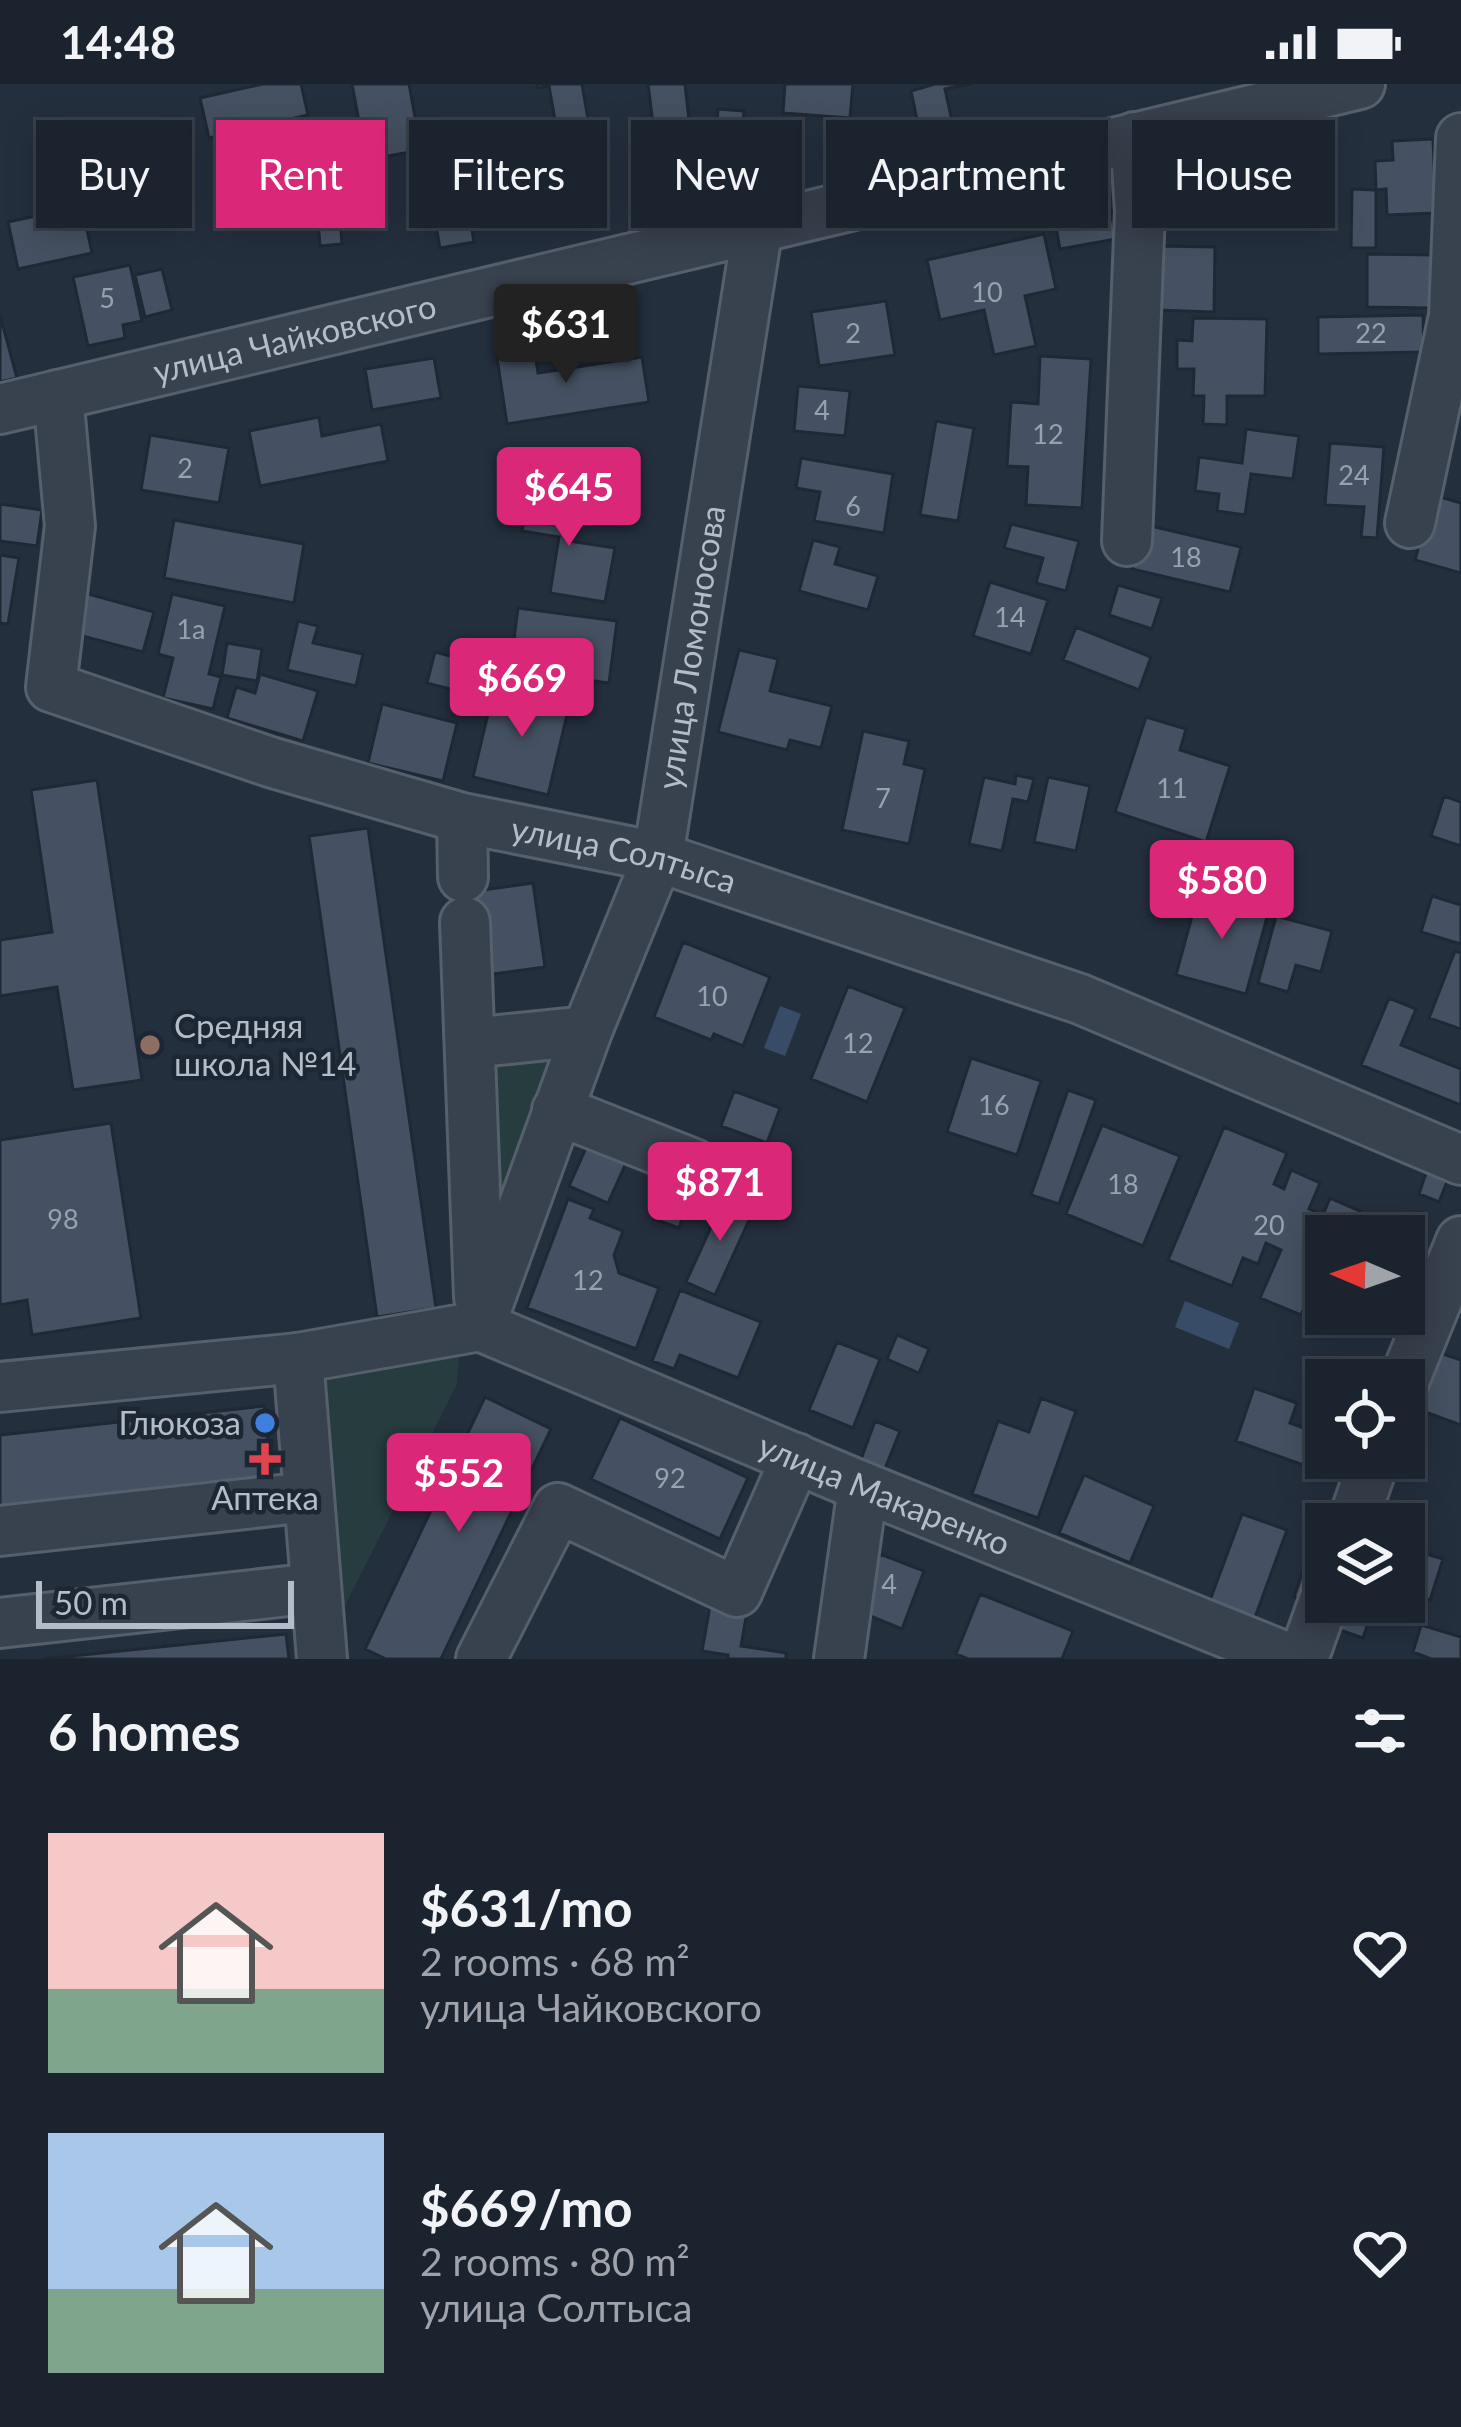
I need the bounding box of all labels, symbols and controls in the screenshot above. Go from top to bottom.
text: 14:48 [60,15,176,69]
chip: Buy [36,120,192,228]
chip: Rent [216,120,385,228]
chip: Filters [409,120,607,228]
chip: New [631,120,802,228]
chip: Apartment [826,120,1108,228]
chip: House [1132,120,1335,228]
house number: 10 [971,275,1003,308]
house number: 5 [99,281,115,314]
pin: $631 [495,284,637,386]
street label: улица Чайковского [149,285,440,391]
text: $631 [521,300,611,346]
house number: 2 [845,316,861,349]
house number: 22 [1355,316,1387,349]
house number: 4 [814,393,830,426]
house number: 12 [1032,417,1064,450]
pin: $645 [498,447,640,549]
house number: 2 [177,451,193,484]
house number: 24 [1338,458,1370,491]
text: $645 [524,463,614,509]
house number: 6 [845,489,861,522]
street label: улица Ломоносова [648,502,732,792]
house number: 18 [1170,540,1202,573]
house number: 14 [994,600,1026,633]
house number: 1а [176,612,206,645]
pin: $669 [451,638,593,740]
text: $669 [477,654,567,700]
house number: 11 [1156,771,1188,804]
house number: 7 [875,781,891,814]
street label: улица Солтыса [508,807,742,901]
pin: $580 [1151,840,1293,942]
text: $580 [1177,856,1267,902]
house number: 10 [696,979,728,1012]
place label: Средняя школа №14 [174,1005,356,1083]
house number: 12 [842,1026,874,1059]
marker: Средняя школа №14 [137,1032,163,1058]
house number: 16 [978,1088,1010,1121]
pin: $871 [649,1142,791,1244]
text: $871 [675,1158,765,1204]
house number: 18 [1107,1167,1139,1200]
house number: 98 [47,1202,79,1235]
house number: 20 [1253,1208,1285,1241]
north arrow [1305,1215,1425,1335]
map controls [1305,1215,1425,1623]
house number: 12 [572,1263,604,1296]
button: locate [1305,1359,1425,1479]
place label: Глюкоза [119,1402,241,1442]
marker: Глюкоза [252,1410,278,1436]
street label: улица Макаренко [753,1424,1016,1563]
pin: $552 [388,1433,530,1535]
marker: Аптека [252,1446,278,1472]
text: $552 [414,1449,504,1495]
house number: 92 [654,1461,686,1494]
place label: Аптека [211,1477,319,1517]
button: layers [1305,1503,1425,1623]
house number: 4 [881,1567,897,1600]
scale bar [36,1575,294,1628]
text: 50 m [54,1582,128,1622]
icon: filters [1347,1698,1413,1764]
text: 6 homes [48,1701,240,1762]
text: $631/mo [420,1877,633,1938]
icon: home [144,1881,288,2025]
icon: heart [1347,1920,1413,1986]
text: 2 rooms · 68 m² [420,1938,690,1984]
text: улица Чайковского [420,1984,762,2030]
text: $669/mo [420,2177,633,2238]
icon: home [144,2181,288,2325]
icon: heart [1347,2220,1413,2286]
text: 2 rooms · 80 m² [420,2238,690,2284]
text: улица Солтыса [420,2284,692,2330]

